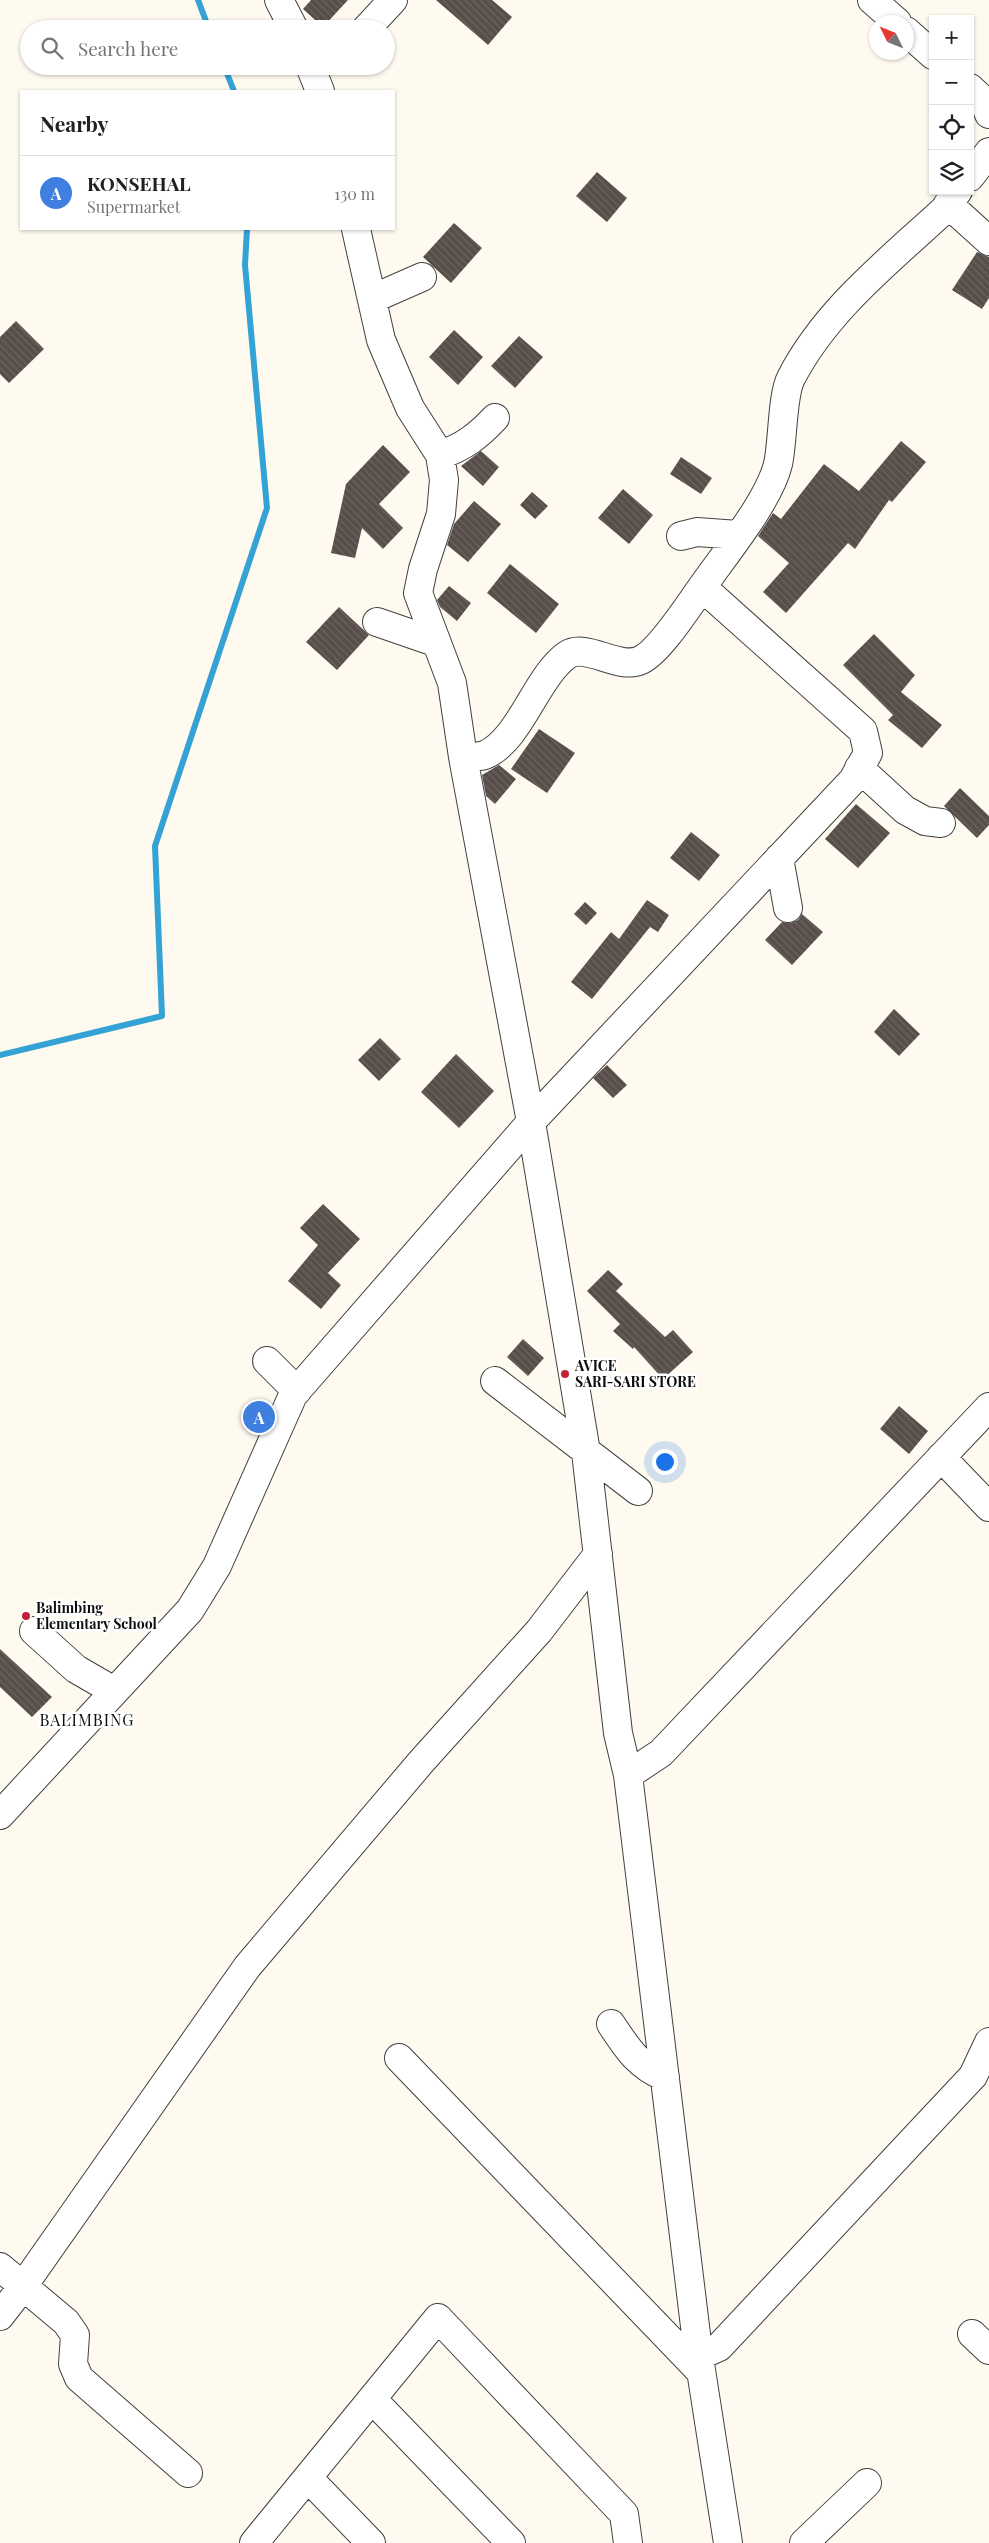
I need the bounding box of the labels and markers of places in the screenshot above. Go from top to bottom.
place label: AVICE SARI-SARI STORE [574,1356,696,1391]
marker: AVICE SARI-SARI STORE [559,1368,571,1380]
pin: A [243,1398,275,1436]
place label: Balimbing Elementary School [36,1598,157,1633]
marker: Balimbing Elementary School [20,1610,32,1622]

